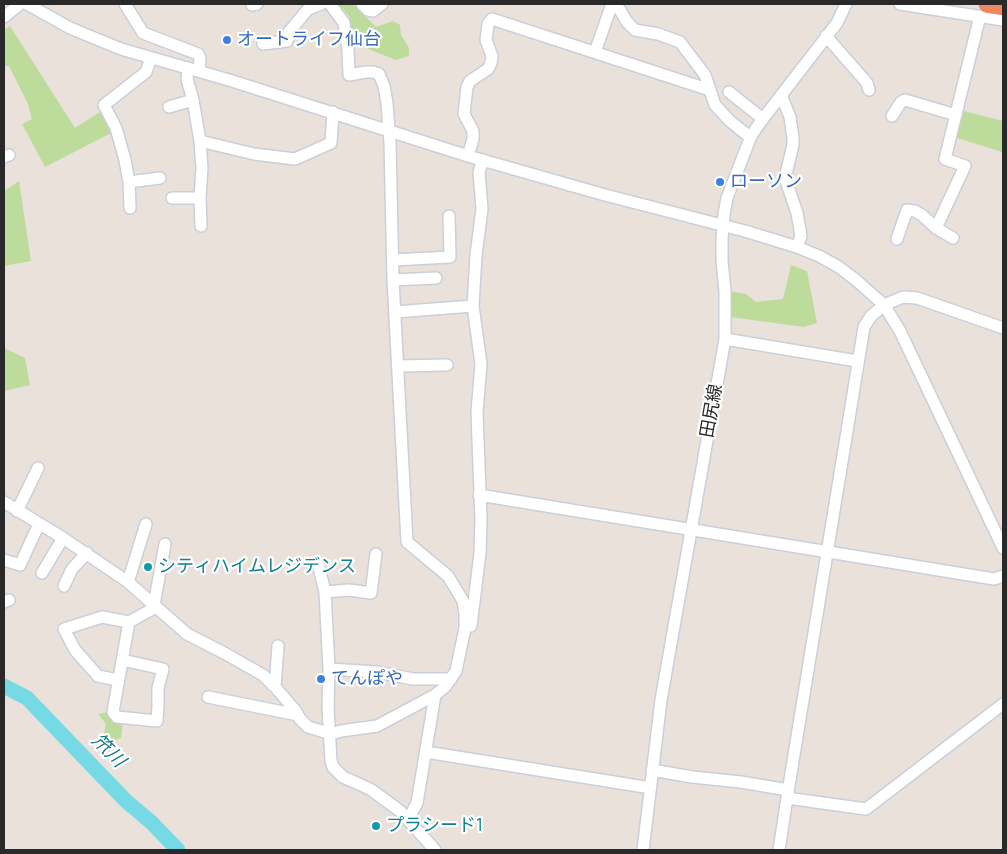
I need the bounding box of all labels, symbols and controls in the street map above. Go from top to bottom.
place label: オートライフ仙台 [237,29,381,51]
marker: オートライフ仙台 [221,34,233,46]
place label: ローソン [730,171,802,193]
marker: ローソン [714,176,726,188]
street label: 田尻線 [697,383,727,439]
place label: シティハイムレジデンス [158,556,356,578]
marker: シティハイムレジデンス [142,561,154,573]
place label: てんぽや [331,668,403,690]
marker: てんぽや [315,673,327,685]
water label: 笊川 [87,730,129,772]
place label: プラシード1 [386,815,483,837]
marker: プラシード1 [370,820,382,832]

